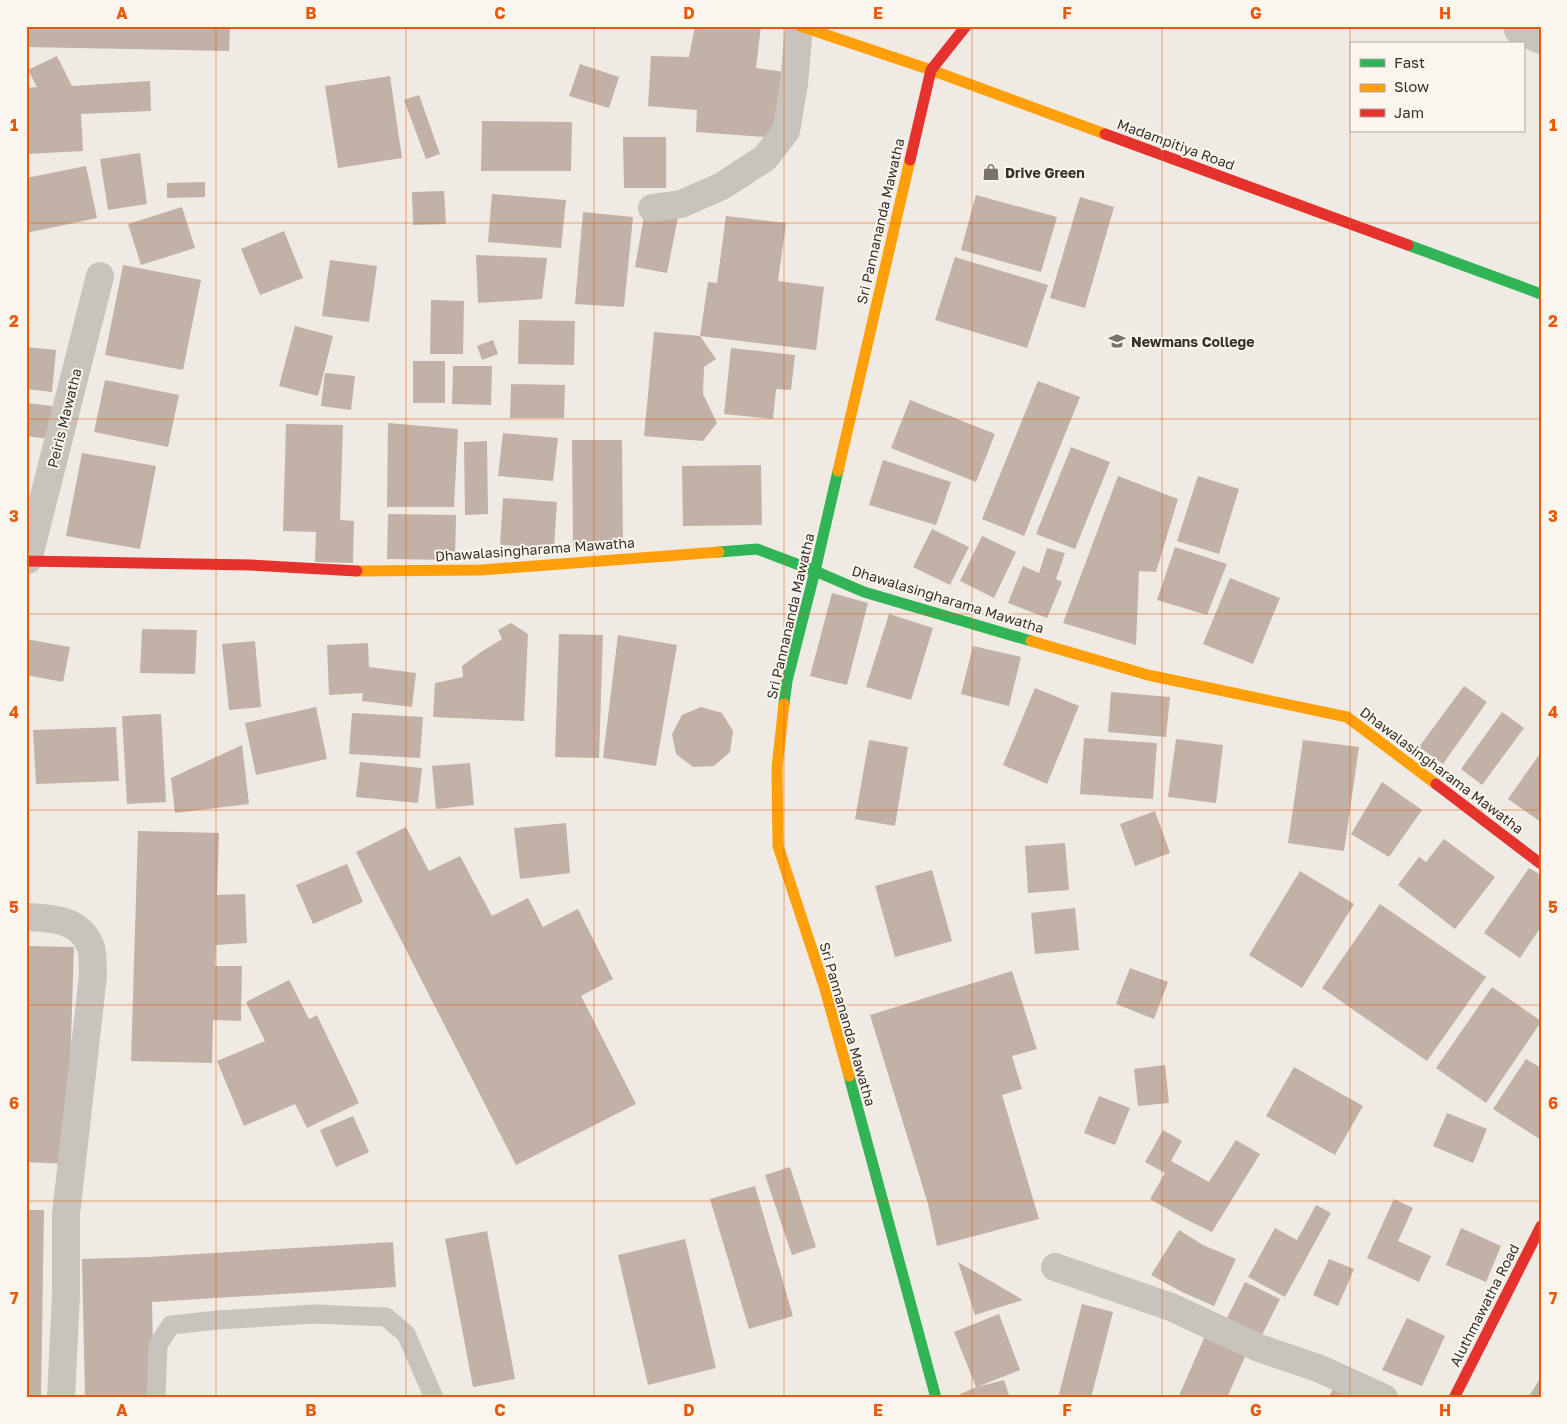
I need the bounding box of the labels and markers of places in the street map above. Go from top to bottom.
shop icon: Drive Green [981,162,1001,182]
place label: Drive Green [1005,164,1085,181]
school or university icon: Newmans College [1107,331,1127,351]
place label: Newmans College [1131,333,1254,350]

